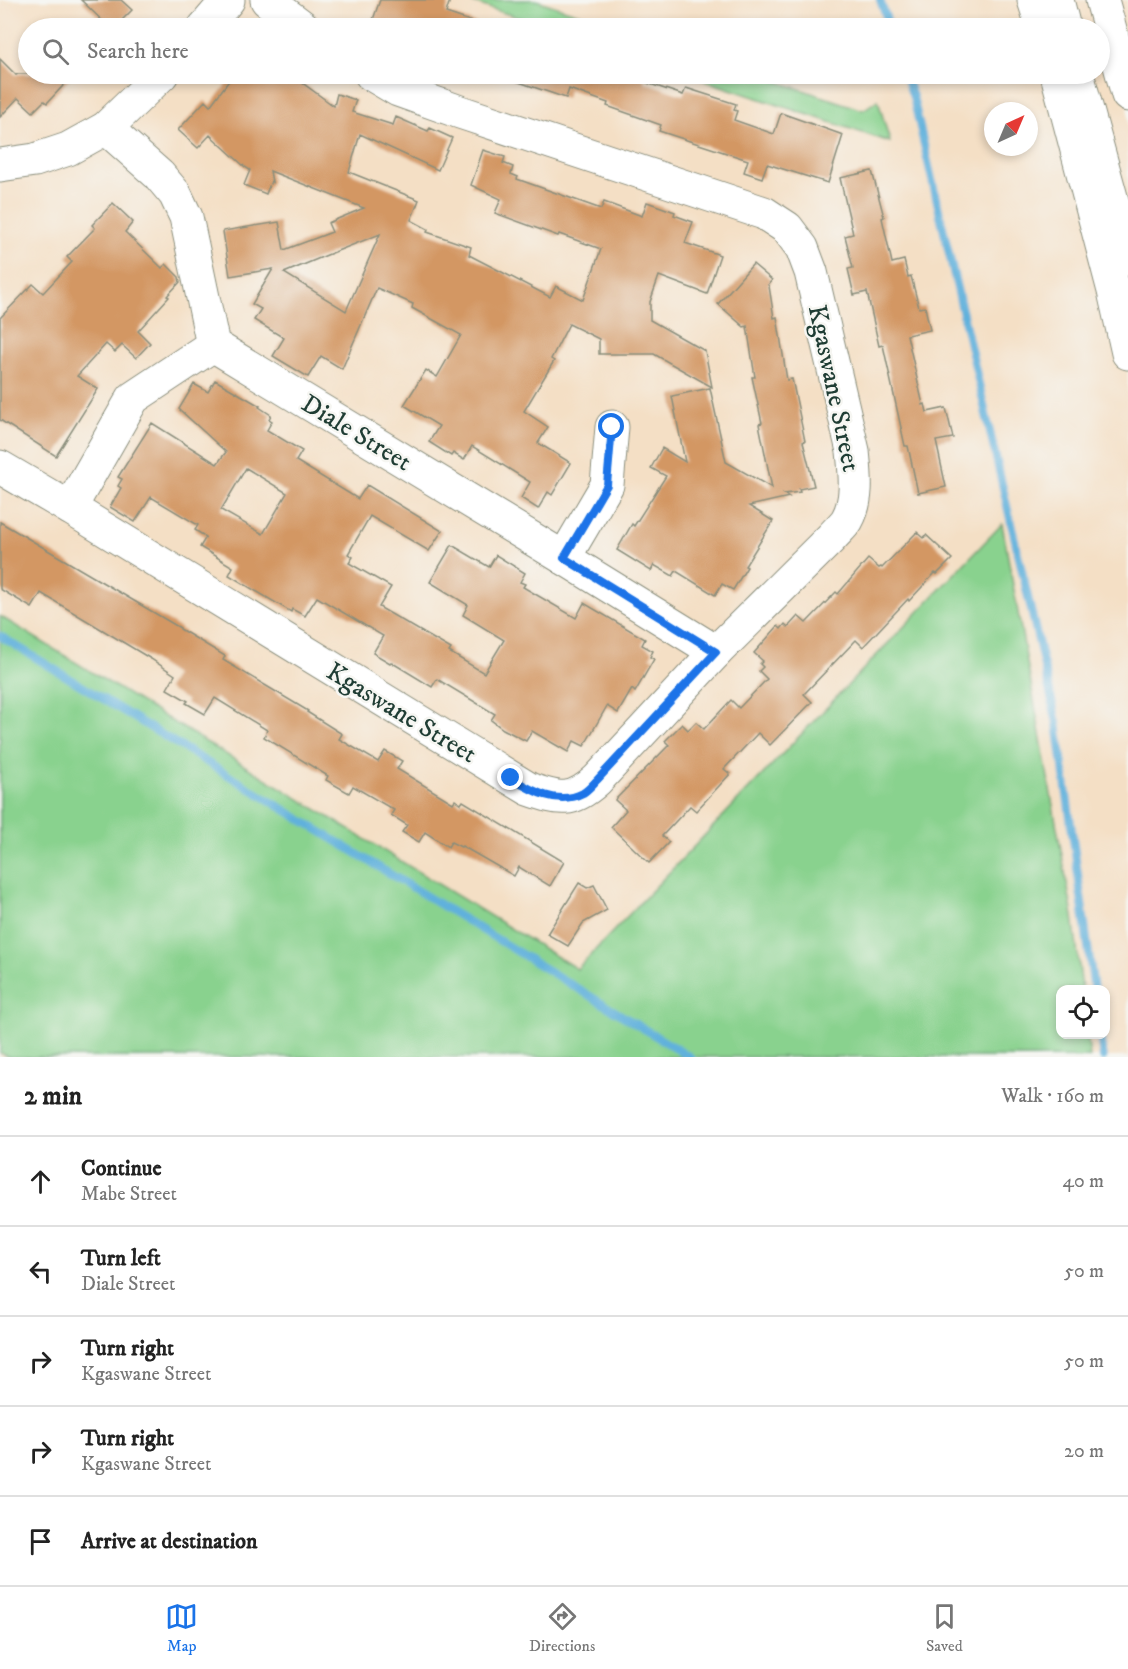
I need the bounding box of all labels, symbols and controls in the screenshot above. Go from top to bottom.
search box [18,18,1110,84]
icon: search [39,35,72,68]
text: Search here [87,38,189,65]
north arrow [984,102,1038,156]
street label: Kgaswane Street [800,302,867,475]
street label: Diale Street [295,388,417,479]
route start [598,413,624,439]
street label: Kgaswane Street [320,655,482,771]
route end [497,764,523,790]
map controls [1056,985,1110,1039]
button: locate [1056,985,1110,1039]
text: 2 min [24,1080,82,1113]
text: Walk · 160 m [1001,1084,1104,1109]
text: Continue [81,1155,162,1182]
icon: ahead [24,1165,57,1198]
text: 40 m [1062,1169,1104,1194]
text: Mabe Street [81,1182,177,1207]
text: Turn left [81,1245,161,1272]
icon: left [24,1255,57,1288]
text: 50 m [1064,1259,1104,1284]
text: Diale Street [81,1272,175,1297]
text: Turn right [81,1335,174,1362]
icon: right [24,1345,57,1378]
text: 50 m [1064,1349,1104,1374]
text: Kgaswane Street [81,1362,211,1387]
text: Turn right [81,1425,174,1452]
icon: right [24,1435,57,1468]
text: 20 m [1064,1439,1104,1464]
text: Kgaswane Street [81,1452,211,1477]
icon: arrive [24,1525,57,1558]
text: Arrive at destination [81,1528,258,1555]
tab: Map [165,1600,198,1656]
tab: Directions [529,1600,595,1656]
tab: Saved [926,1600,963,1656]

